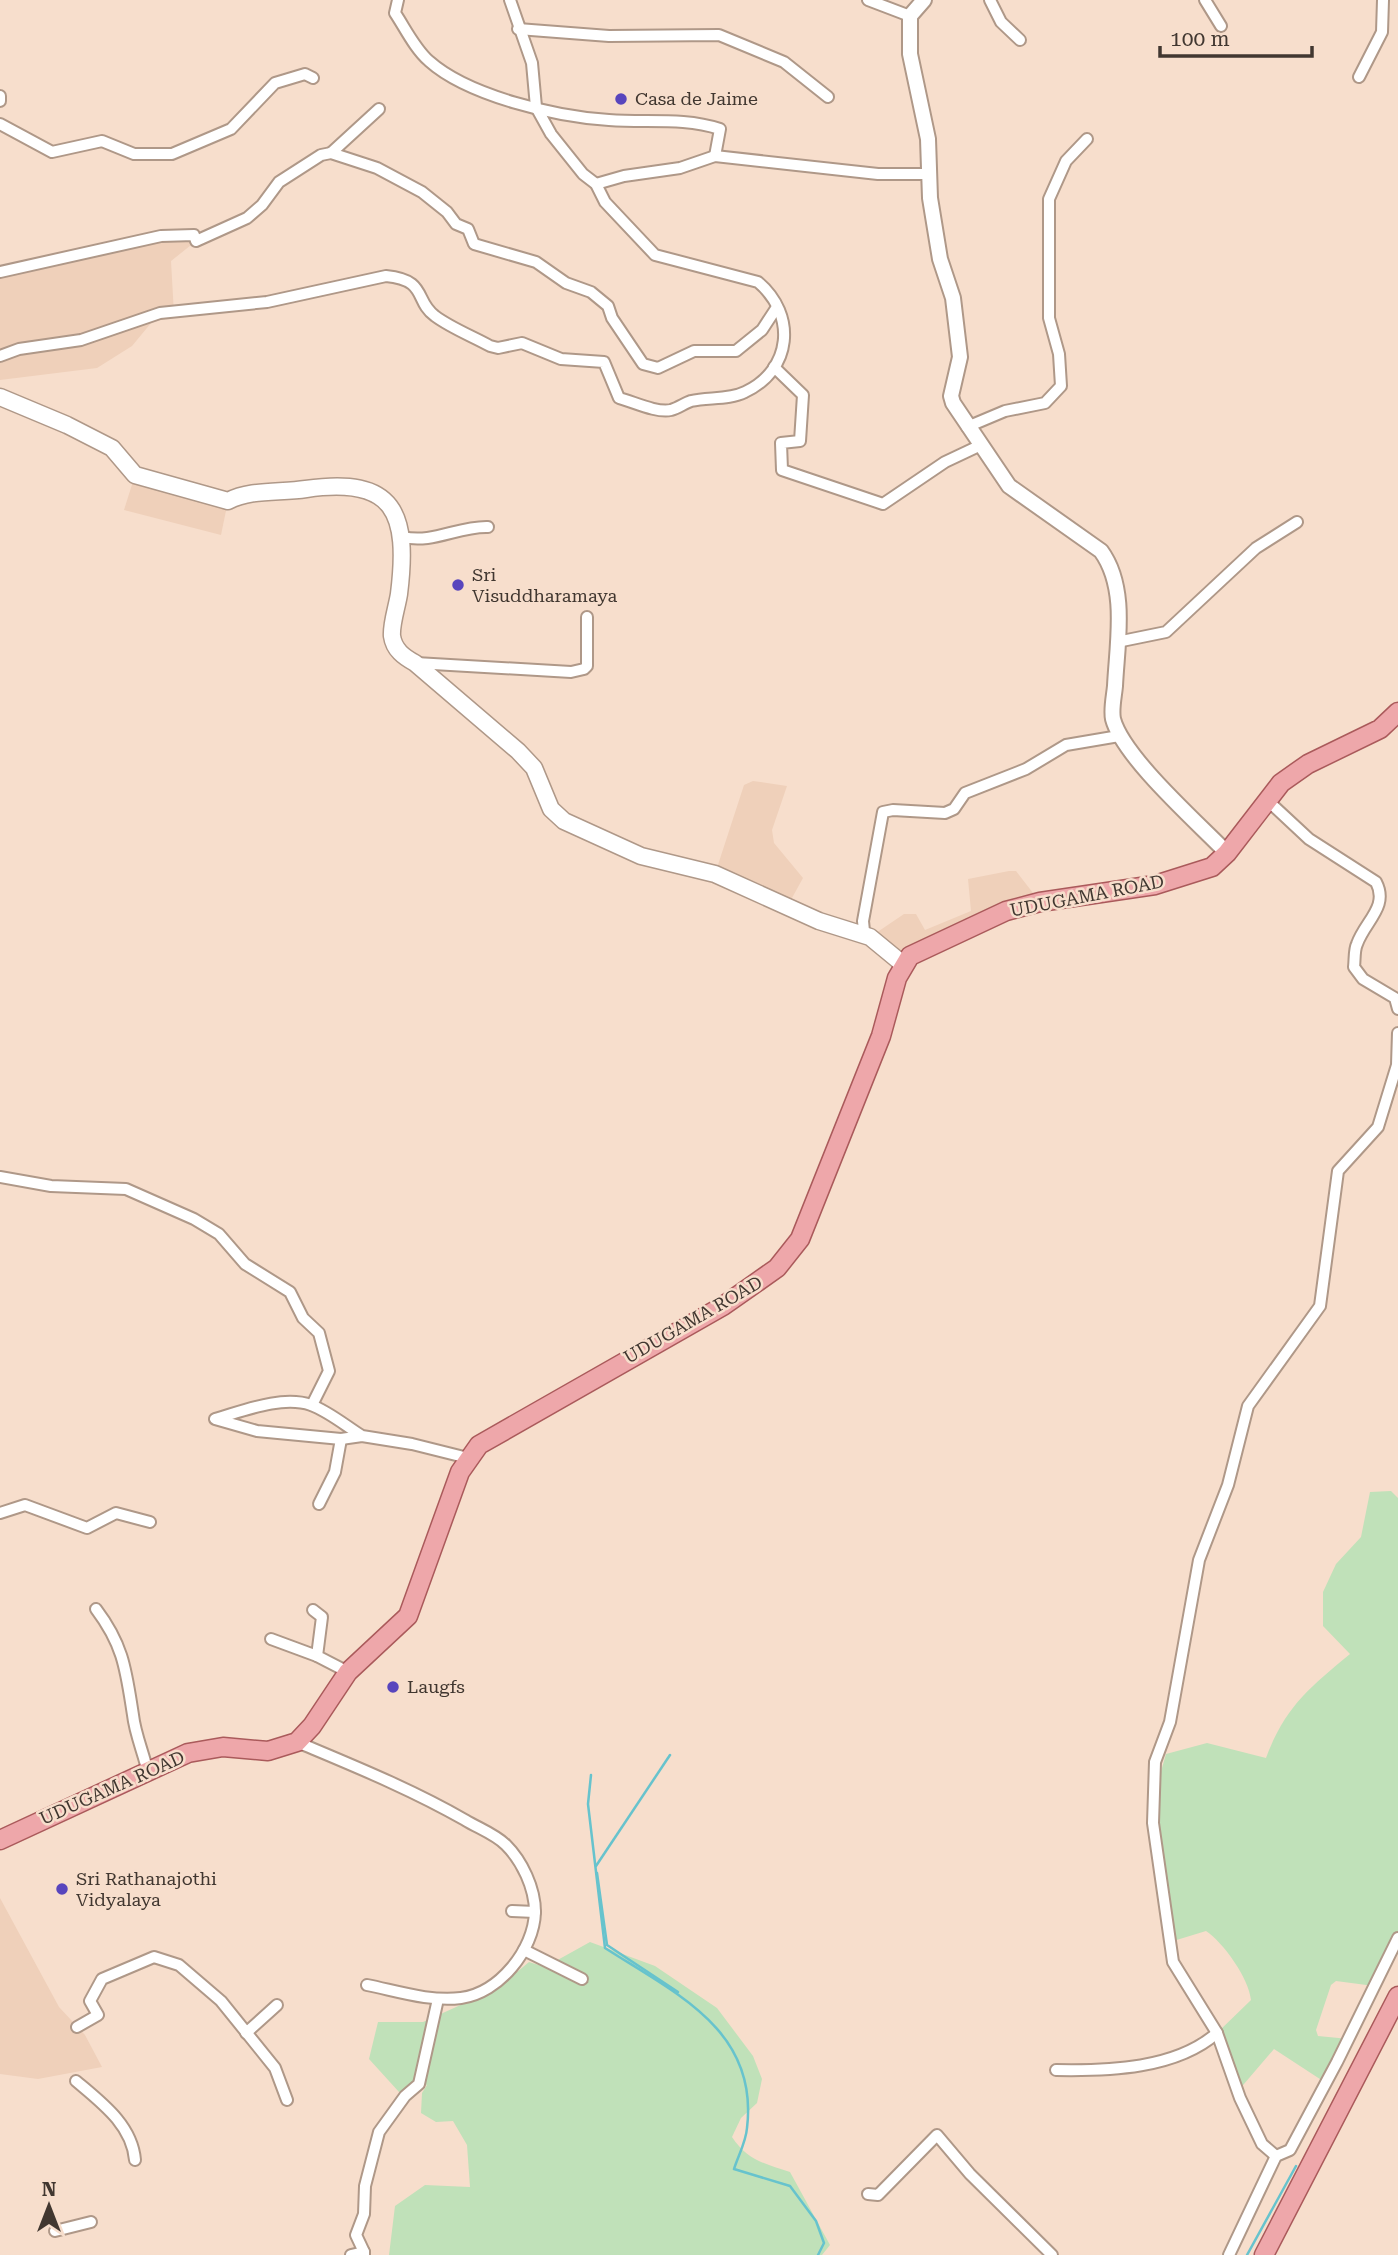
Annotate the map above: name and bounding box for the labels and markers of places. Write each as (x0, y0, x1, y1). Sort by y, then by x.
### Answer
place label: Casa de Jaime (635, 88, 758, 109)
marker: Casa de Jaime (613, 91, 629, 107)
place label: Sri Visuddharamaya (472, 564, 618, 606)
marker: Sri Visuddharamaya (450, 577, 466, 593)
place label: Laugfs (407, 1676, 465, 1697)
marker: Laugfs (385, 1679, 401, 1695)
place label: Sri Rathanajothi Vidyalaya (76, 1868, 217, 1910)
marker: Sri Rathanajothi Vidyalaya (54, 1881, 70, 1897)

